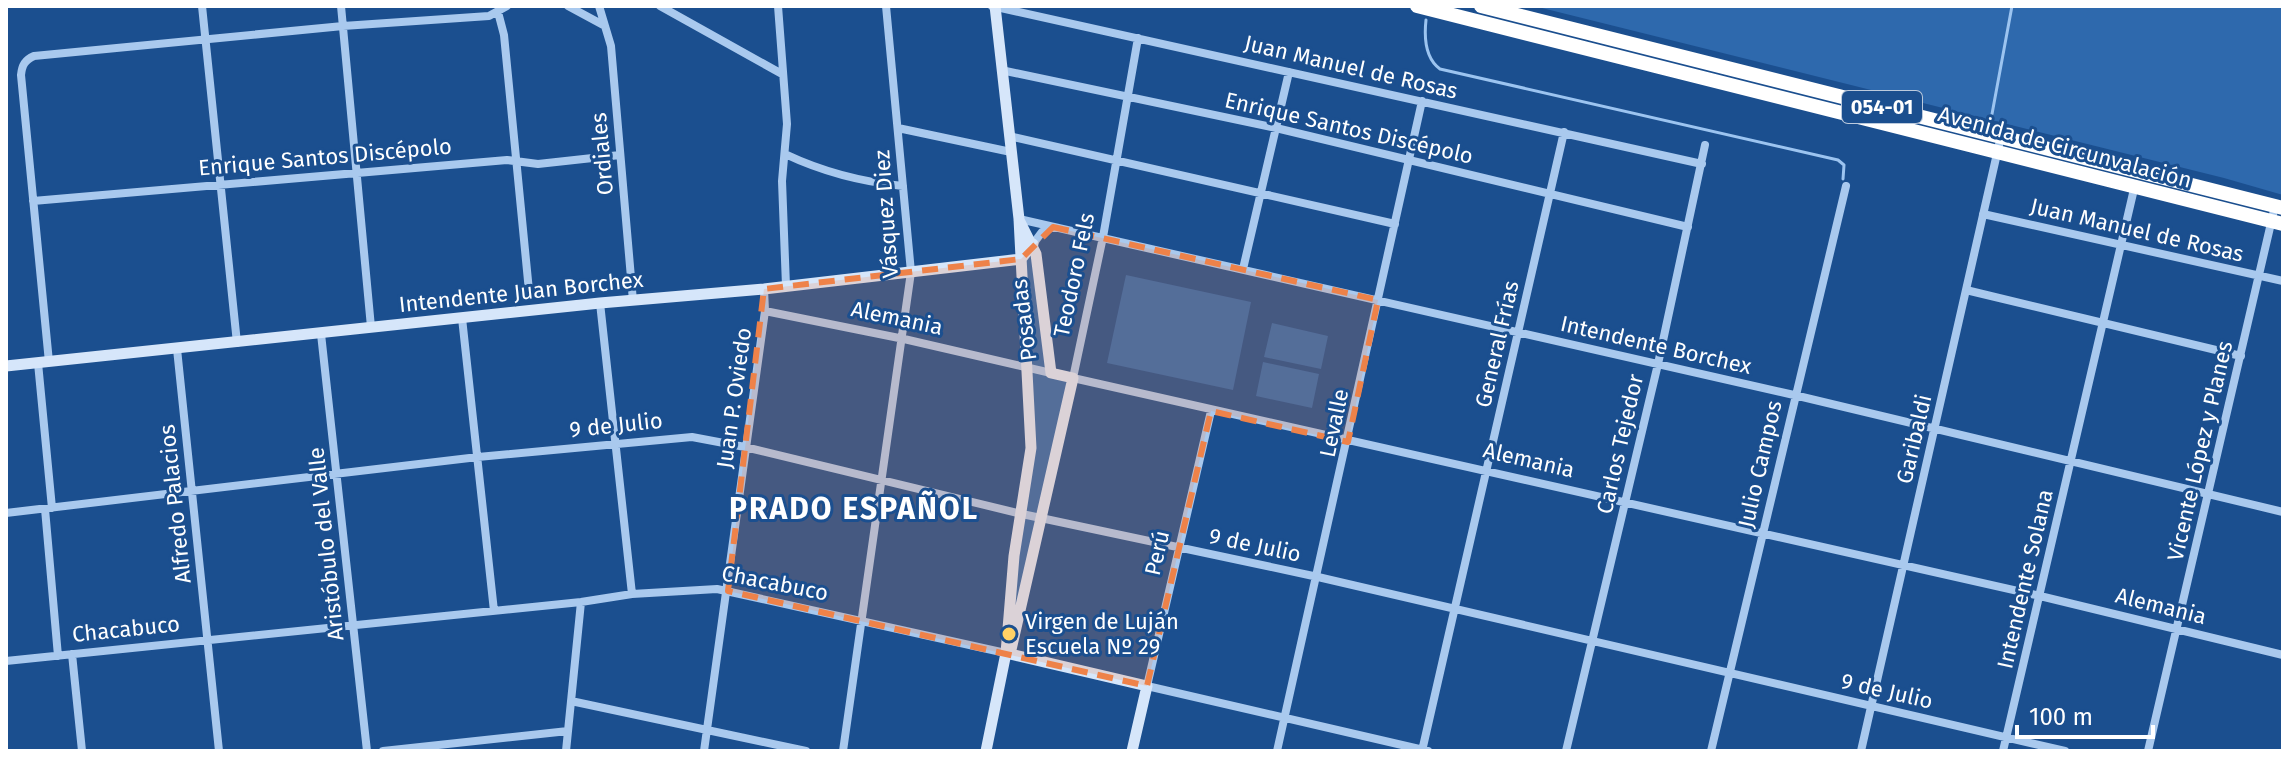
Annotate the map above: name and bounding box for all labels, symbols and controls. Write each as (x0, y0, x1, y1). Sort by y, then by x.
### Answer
street label: Juan Manuel de Rosas (1242, 29, 1460, 105)
street label: Enrique Santos Discépolo (1222, 86, 1476, 170)
road number: 054-01 (1842, 91, 1922, 123)
street label: Avenida de Circunvalación (1935, 100, 2195, 194)
street label: Ordiales (585, 112, 619, 196)
street label: Enrique Santos Discépolo (197, 132, 453, 182)
street label: Vásquez Diez (868, 149, 904, 279)
street label: Juan Manuel de Rosas (2028, 192, 2246, 268)
street label: Teodoro Fels (1048, 210, 1100, 340)
street label: Intendente Juan Borchex (398, 266, 645, 318)
street label: Posadas (1006, 278, 1042, 362)
street label: General Frías (1469, 278, 1525, 410)
street label: Alemania (849, 295, 945, 341)
street label: Intendente Borchex (1558, 310, 1754, 380)
street label: Juan P. Oviedo (711, 326, 757, 470)
street label: Vicente López y Planes (2162, 338, 2238, 564)
street label: Carlos Tejedor (1591, 371, 1649, 517)
street label: Levalle (1314, 386, 1354, 460)
street label: Garibaldi (1891, 392, 1937, 486)
street label: Julio Campos (1732, 398, 1788, 530)
street label: 9 de Julio (568, 407, 664, 443)
street label: Alfredo Palacios (153, 423, 197, 585)
street label: Alemania (1481, 436, 1577, 484)
street label: Aristóbulo del Valle (302, 446, 350, 642)
street label: Intendente Solana (1991, 487, 2059, 671)
district label: PRADO ESPAÑOL (729, 490, 979, 527)
street label: 9 de Julio (1207, 522, 1303, 568)
street label: Perú (1139, 528, 1175, 578)
street label: Chacabuco (719, 559, 831, 607)
street label: Alemania (2113, 582, 2209, 630)
place label: Virgen de Luján Escuela Nº 29 (1025, 608, 1179, 660)
street label: Chacabuco (71, 610, 181, 648)
marker: Virgen de Luján Escuela Nº 29 (1000, 625, 1018, 643)
street label: 9 de Julio (1838, 667, 1936, 715)
scale bar (2017, 689, 2153, 739)
text: 100 m (2029, 703, 2093, 731)

